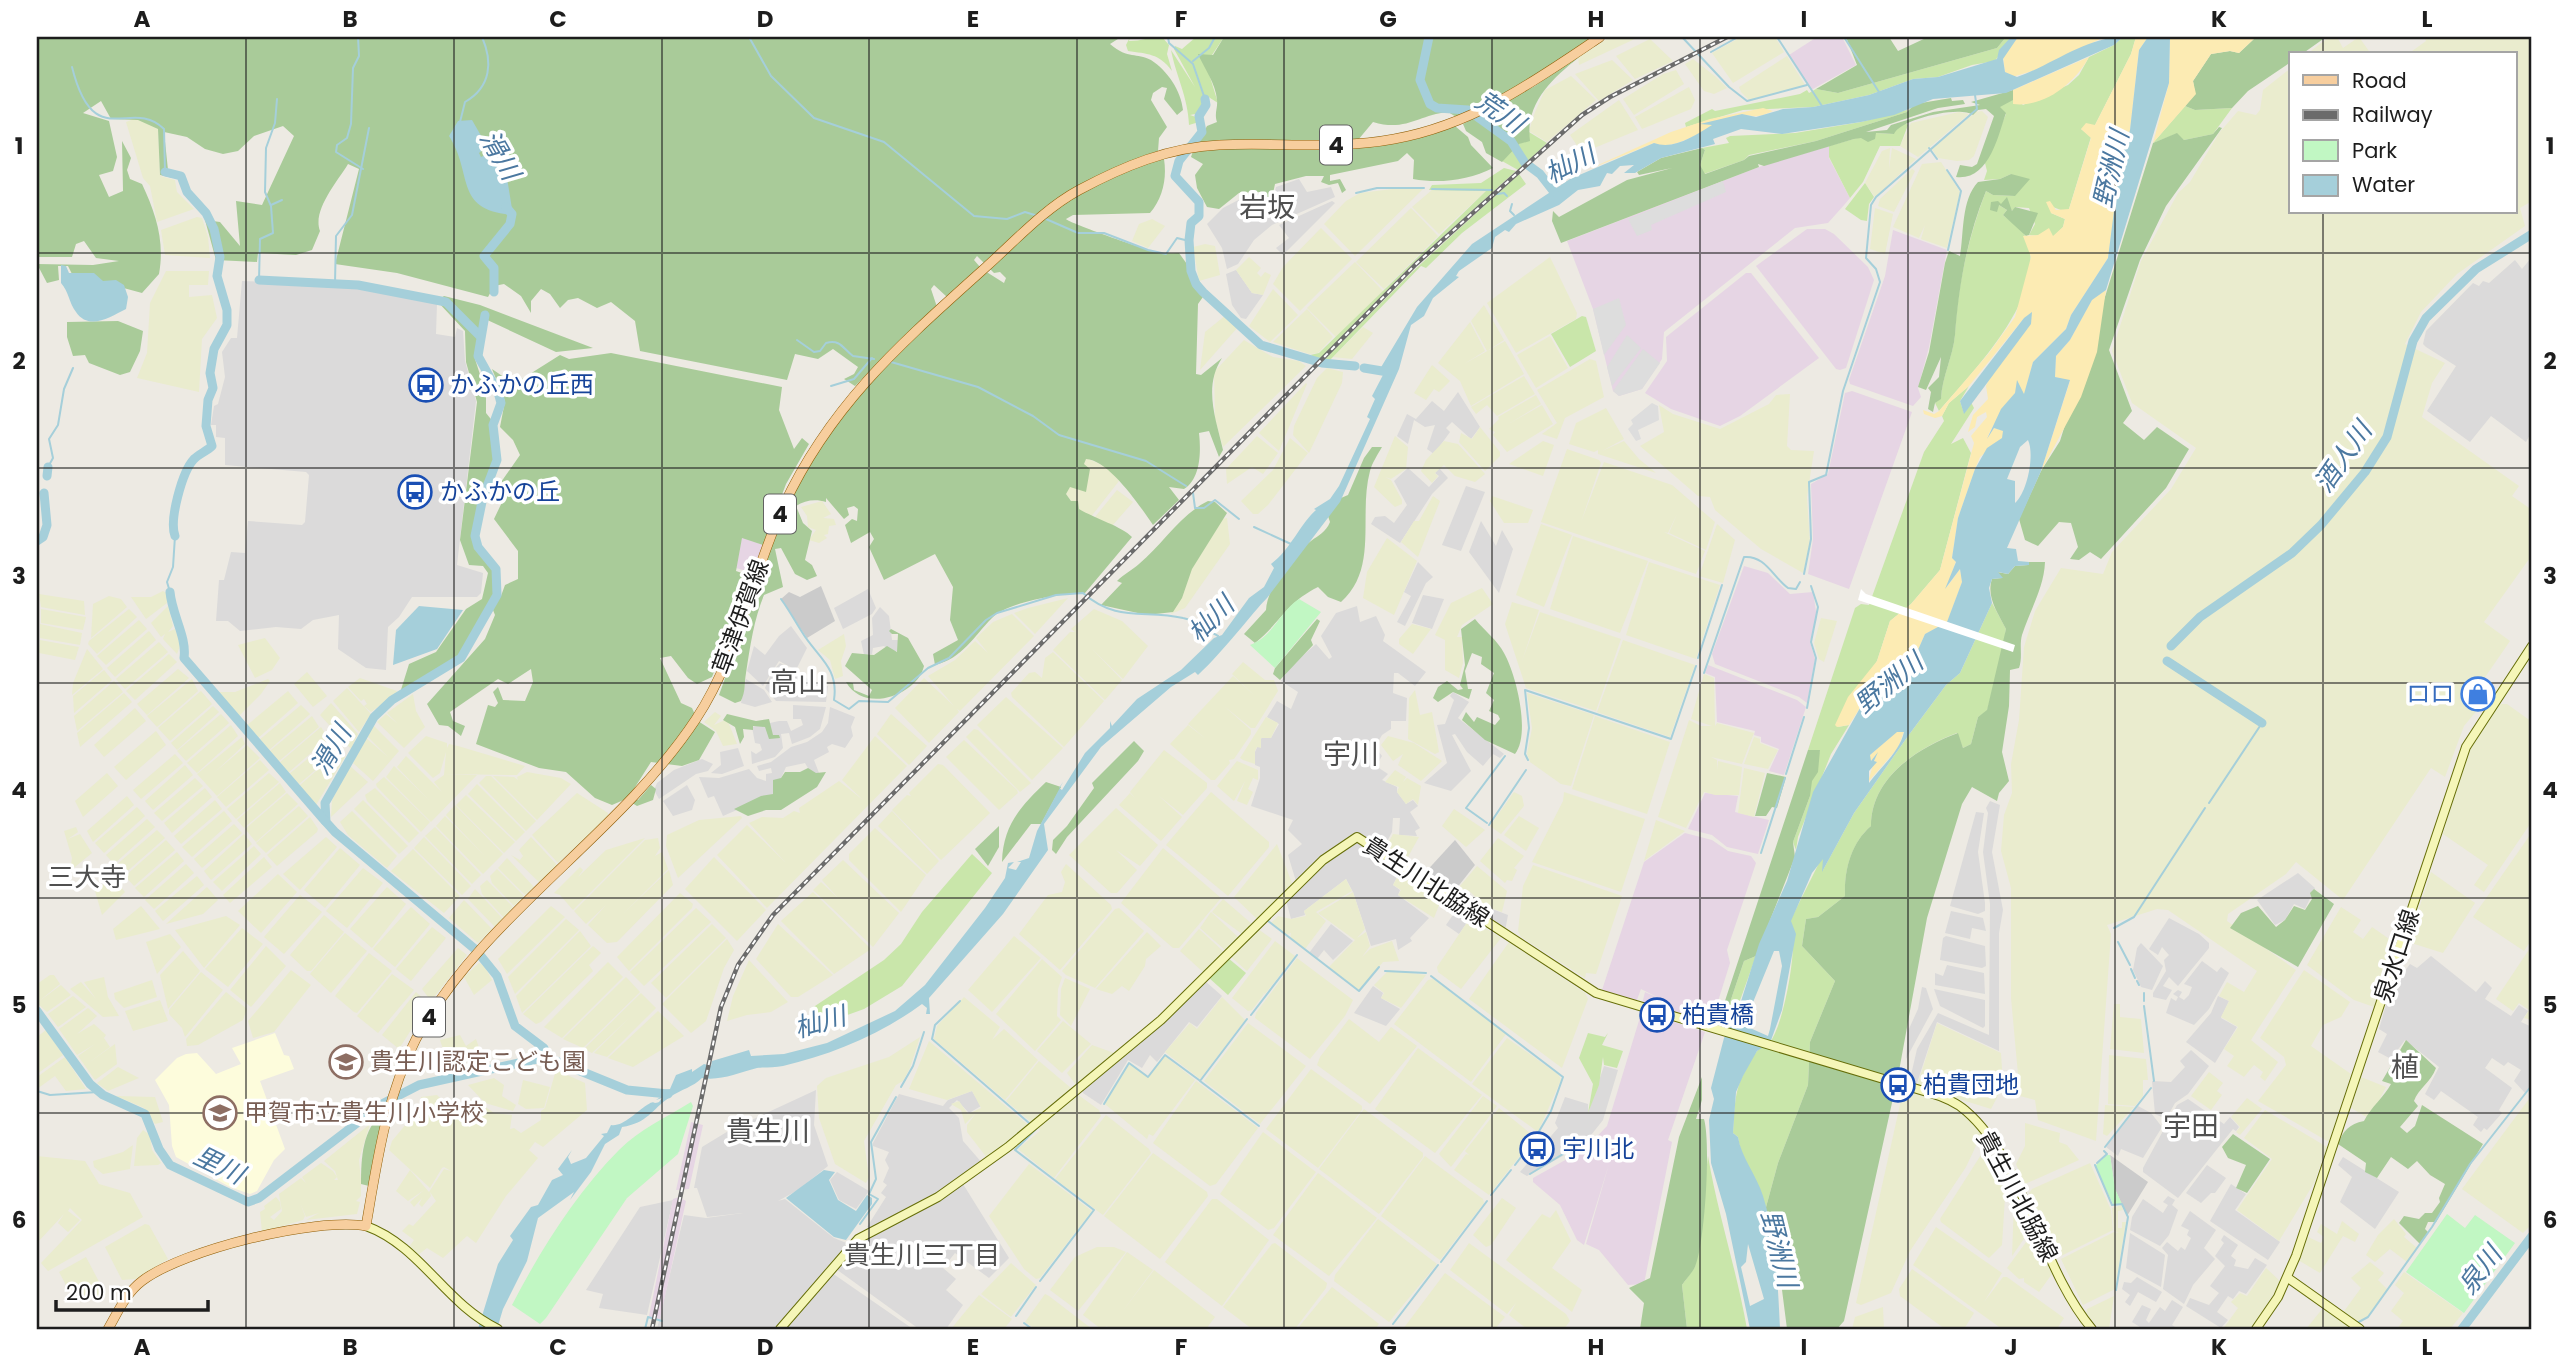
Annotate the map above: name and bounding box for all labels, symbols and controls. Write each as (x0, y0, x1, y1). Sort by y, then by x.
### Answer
text: A (134, 3, 151, 35)
text: B (342, 3, 358, 35)
text: C (549, 3, 567, 35)
text: D (757, 3, 773, 35)
text: E (967, 3, 979, 35)
text: F (1175, 3, 1187, 35)
text: G (1379, 3, 1397, 35)
text: H (1588, 3, 1604, 35)
text: I (1801, 3, 1807, 35)
text: J (2004, 3, 2018, 35)
text: K (2211, 3, 2227, 35)
text: L (2422, 3, 2433, 35)
legend (2289, 52, 2516, 214)
text: Road (2352, 66, 2407, 95)
water label: 荒川 (1468, 83, 1534, 143)
text: Railway (2352, 100, 2433, 129)
water label: 滑川 (471, 123, 530, 189)
water label: 野洲川 (2085, 124, 2138, 211)
road number: 4 (1320, 126, 1352, 164)
text: 1 (15, 130, 23, 162)
text: 1 (2546, 130, 2554, 162)
water label: 杣川 (1539, 135, 1604, 192)
text: Park (2352, 136, 2397, 165)
text: Water (2352, 170, 2415, 199)
district label: 岩坂 (1239, 188, 1295, 227)
text: 2 (12, 345, 26, 377)
text: 2 (2543, 345, 2557, 377)
bus stop icon: かふかの丘西 (407, 366, 445, 404)
place label: かふかの丘西 (450, 368, 594, 401)
water label: 酒人川 (2306, 412, 2382, 499)
bus stop icon: かふかの丘 (396, 473, 434, 511)
place label: かふかの丘 (440, 475, 560, 508)
road number: 4 (764, 494, 796, 534)
street label: 草津伊賀線 (705, 555, 777, 679)
text: 3 (12, 560, 26, 592)
text: 3 (2543, 560, 2557, 592)
water label: 杣川 (1180, 586, 1244, 650)
water label: 野洲川 (1847, 643, 1933, 722)
district label: 高山 (770, 663, 826, 702)
shop icon: ロロ (2459, 675, 2497, 713)
place label: ロロ (2406, 677, 2454, 710)
water label: 滑川 (302, 716, 361, 782)
district label: 宇川 (1323, 735, 1379, 774)
text: 4 (11, 774, 27, 806)
text: 4 (2542, 774, 2558, 806)
street label: 貴生川北脇線 (1357, 829, 1496, 935)
district label: 三大寺 (48, 859, 126, 895)
street label: 泉水口線 (2366, 905, 2427, 1007)
text: 5 (12, 989, 26, 1021)
text: 5 (2543, 989, 2557, 1021)
bus stop icon: 柏貴橋 (1638, 996, 1676, 1034)
water label: 杣川 (790, 997, 853, 1046)
road number: 4 (413, 998, 445, 1036)
place label: 柏貴橋 (1682, 998, 1754, 1031)
school or university icon: 貴生川認定こども園 (327, 1043, 365, 1081)
place label: 貴生川認定こども園 (370, 1045, 586, 1078)
district label: 植 (2391, 1048, 2419, 1087)
bus stop icon: 柏貴団地 (1879, 1066, 1917, 1104)
place label: 柏貴団地 (1923, 1068, 2019, 1101)
school or university icon: 甲賀市立貴生川小学校 (201, 1094, 239, 1132)
place label: 甲賀市立貴生川小学校 (244, 1096, 484, 1129)
district label: 宇田 (2163, 1107, 2219, 1146)
district label: 貴生川 (726, 1112, 810, 1151)
street label: 貴生川北脇線 (1969, 1124, 2066, 1267)
bus stop icon: 宇川北 (1518, 1130, 1556, 1168)
place label: 宇川北 (1562, 1132, 1634, 1165)
water label: 里川 (188, 1137, 253, 1194)
text: 6 (12, 1204, 26, 1236)
text: 6 (2543, 1204, 2557, 1236)
water label: 野洲川 (1752, 1207, 1807, 1294)
water label: 泉川 (2450, 1236, 2512, 1302)
district label: 貴生川三丁目 (844, 1237, 1000, 1273)
scale bar (56, 1268, 208, 1312)
text: 200 m (66, 1278, 132, 1307)
text: A (134, 1331, 151, 1363)
text: B (342, 1331, 358, 1363)
text: C (549, 1331, 567, 1363)
text: D (757, 1331, 773, 1363)
text: E (967, 1331, 979, 1363)
text: F (1175, 1331, 1187, 1363)
text: G (1379, 1331, 1397, 1363)
text: H (1588, 1331, 1604, 1363)
text: I (1801, 1331, 1807, 1363)
text: J (2004, 1331, 2018, 1363)
text: K (2211, 1331, 2227, 1363)
text: L (2422, 1331, 2433, 1363)

